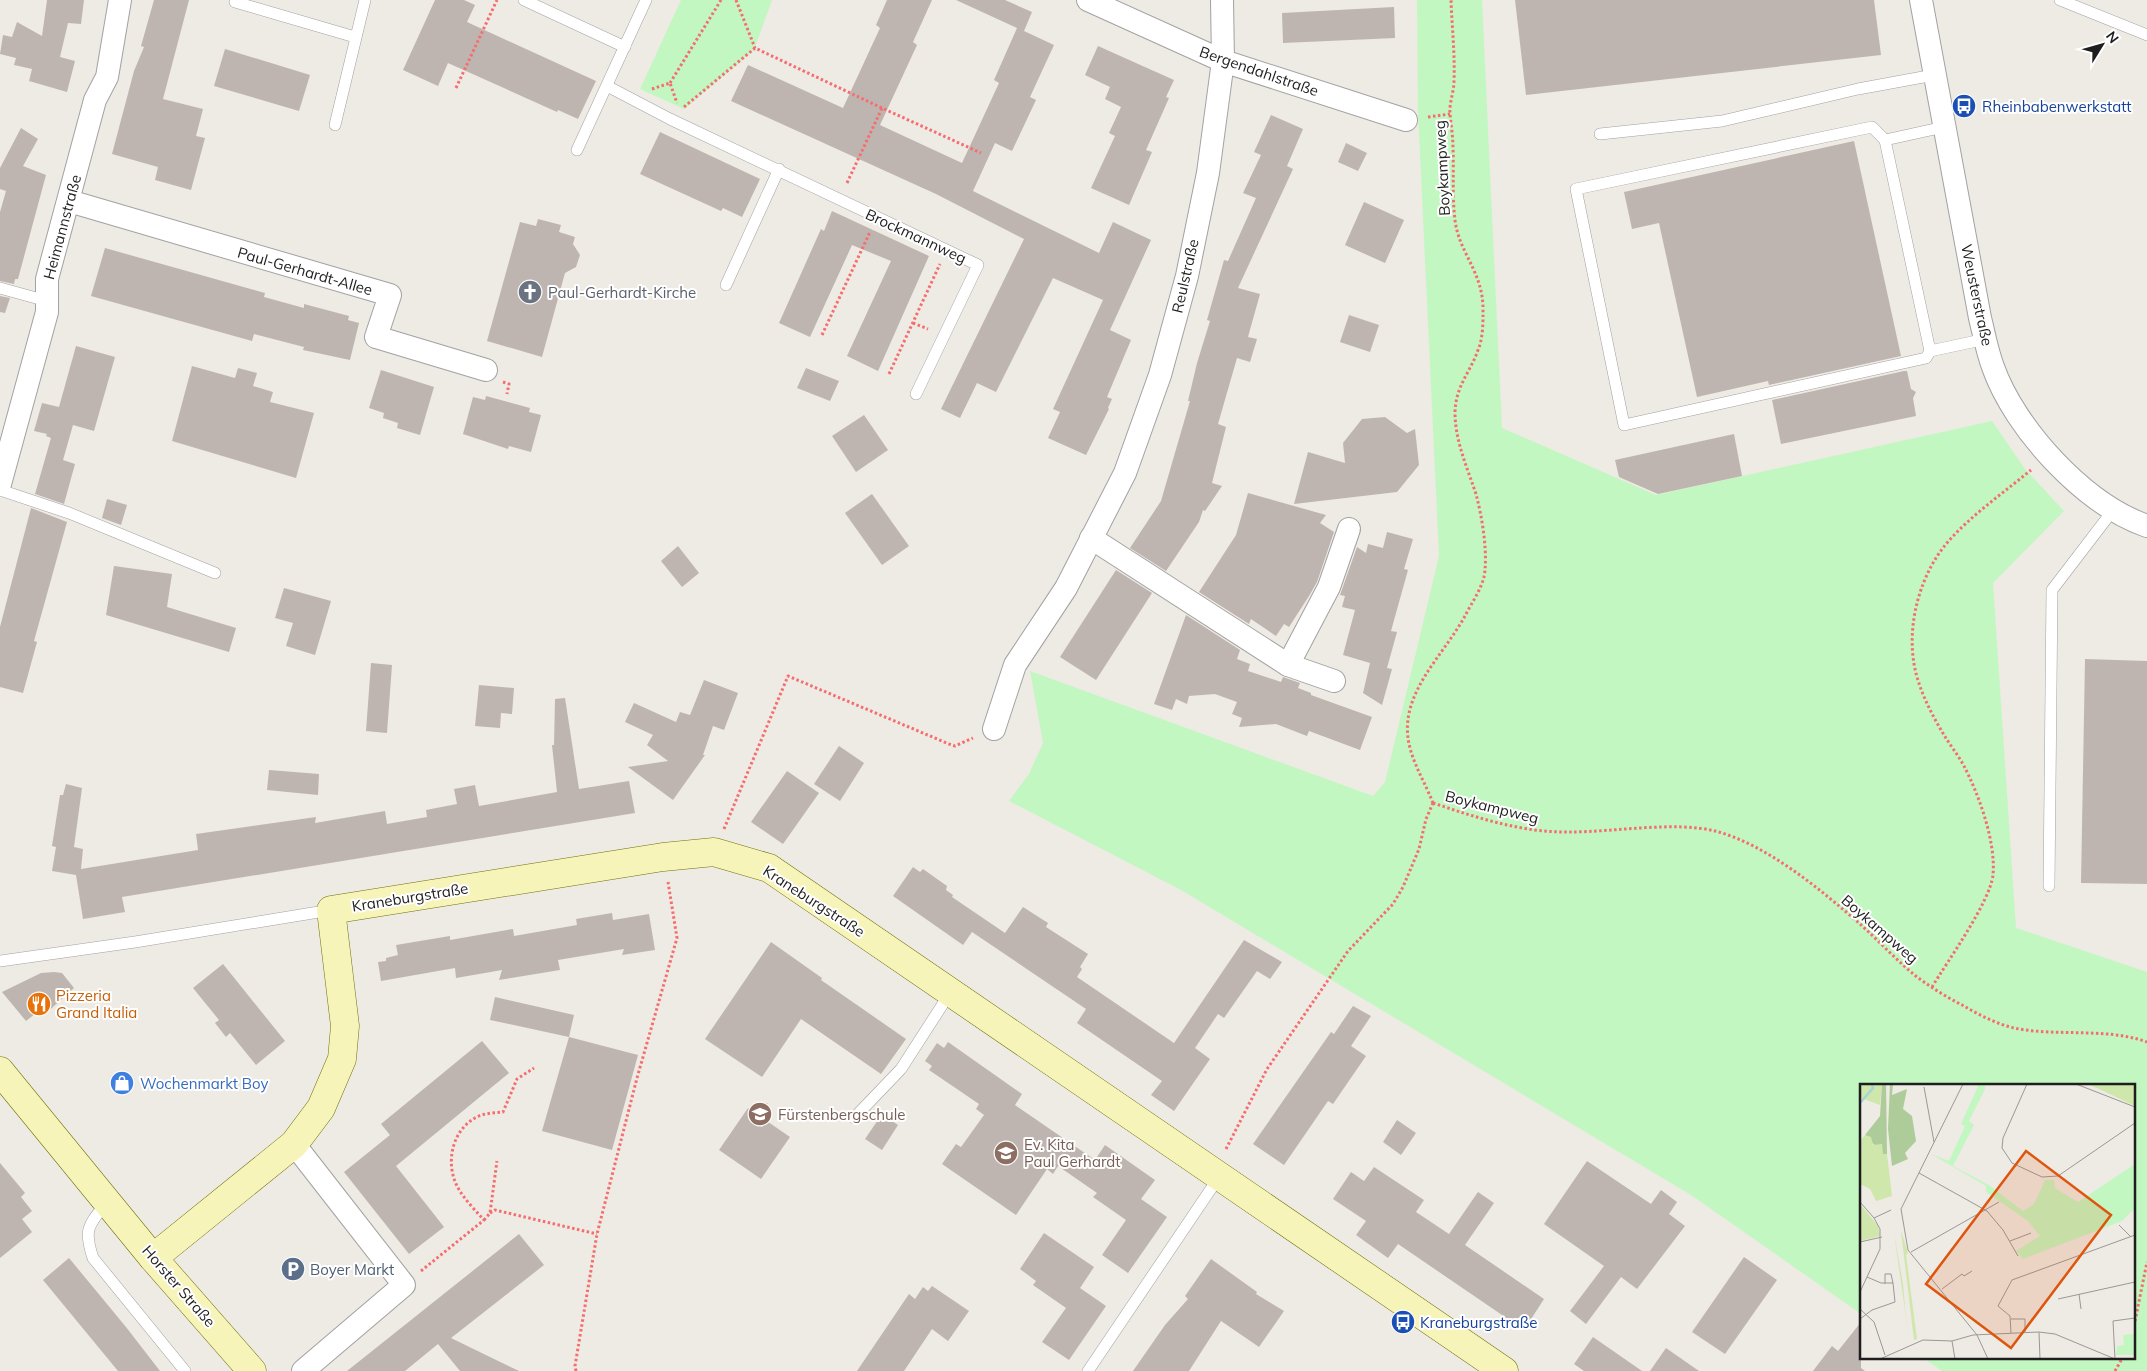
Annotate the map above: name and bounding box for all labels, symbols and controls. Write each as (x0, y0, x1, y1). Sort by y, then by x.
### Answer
north arrow (2077, 20, 2127, 70)
text: N (2102, 28, 2123, 47)
street label: Bergendahlstraße (1197, 42, 1321, 100)
bus stop icon: Rheinbabenwerkstatt (1951, 93, 1977, 119)
place label: Rheinbabenwerkstatt (1982, 97, 2132, 116)
street label: Boykampweg (1430, 120, 1454, 216)
street label: Heimannstraße (39, 173, 85, 281)
street label: Brockmannweg (863, 204, 969, 268)
street label: Reulstraße (1167, 237, 1203, 315)
street label: Weusterstraße (1957, 242, 1997, 348)
street label: Paul-Gerhardt-Allee (235, 243, 375, 299)
church icon: Paul-Gerhardt-Kirche (517, 279, 543, 305)
place label: Paul-Gerhardt-Kirche (548, 283, 696, 302)
street label: Boykampweg (1443, 786, 1541, 828)
street label: Kraneburgstraße (760, 861, 868, 941)
street label: Kraneburgstraße (350, 878, 470, 916)
street label: Boykampweg (1838, 891, 1922, 967)
place label: Pizzeria Grand Italia (56, 986, 137, 1022)
restaurant icon: Pizzeria Grand Italia (26, 991, 52, 1017)
shop icon: Wochenmarkt Boy (109, 1070, 135, 1096)
place label: Wochenmarkt Boy (140, 1074, 269, 1093)
inset map (1860, 1084, 2134, 1358)
school or university icon: Fürstenbergschule (747, 1101, 773, 1127)
place label: Fürstenbergschule (778, 1105, 905, 1124)
place label: Ev. Kita Paul Gerhardt (1024, 1135, 1121, 1171)
school or university icon: Ev. Kita Paul Gerhardt (993, 1140, 1019, 1166)
street label: Horster Straße (138, 1241, 220, 1331)
parking icon: Boyer Markt (280, 1256, 306, 1282)
place label: Boyer Markt (310, 1260, 394, 1279)
bus stop icon: Kraneburgstraße (1390, 1309, 1416, 1335)
place label: Kraneburgstraße (1420, 1313, 1538, 1332)

